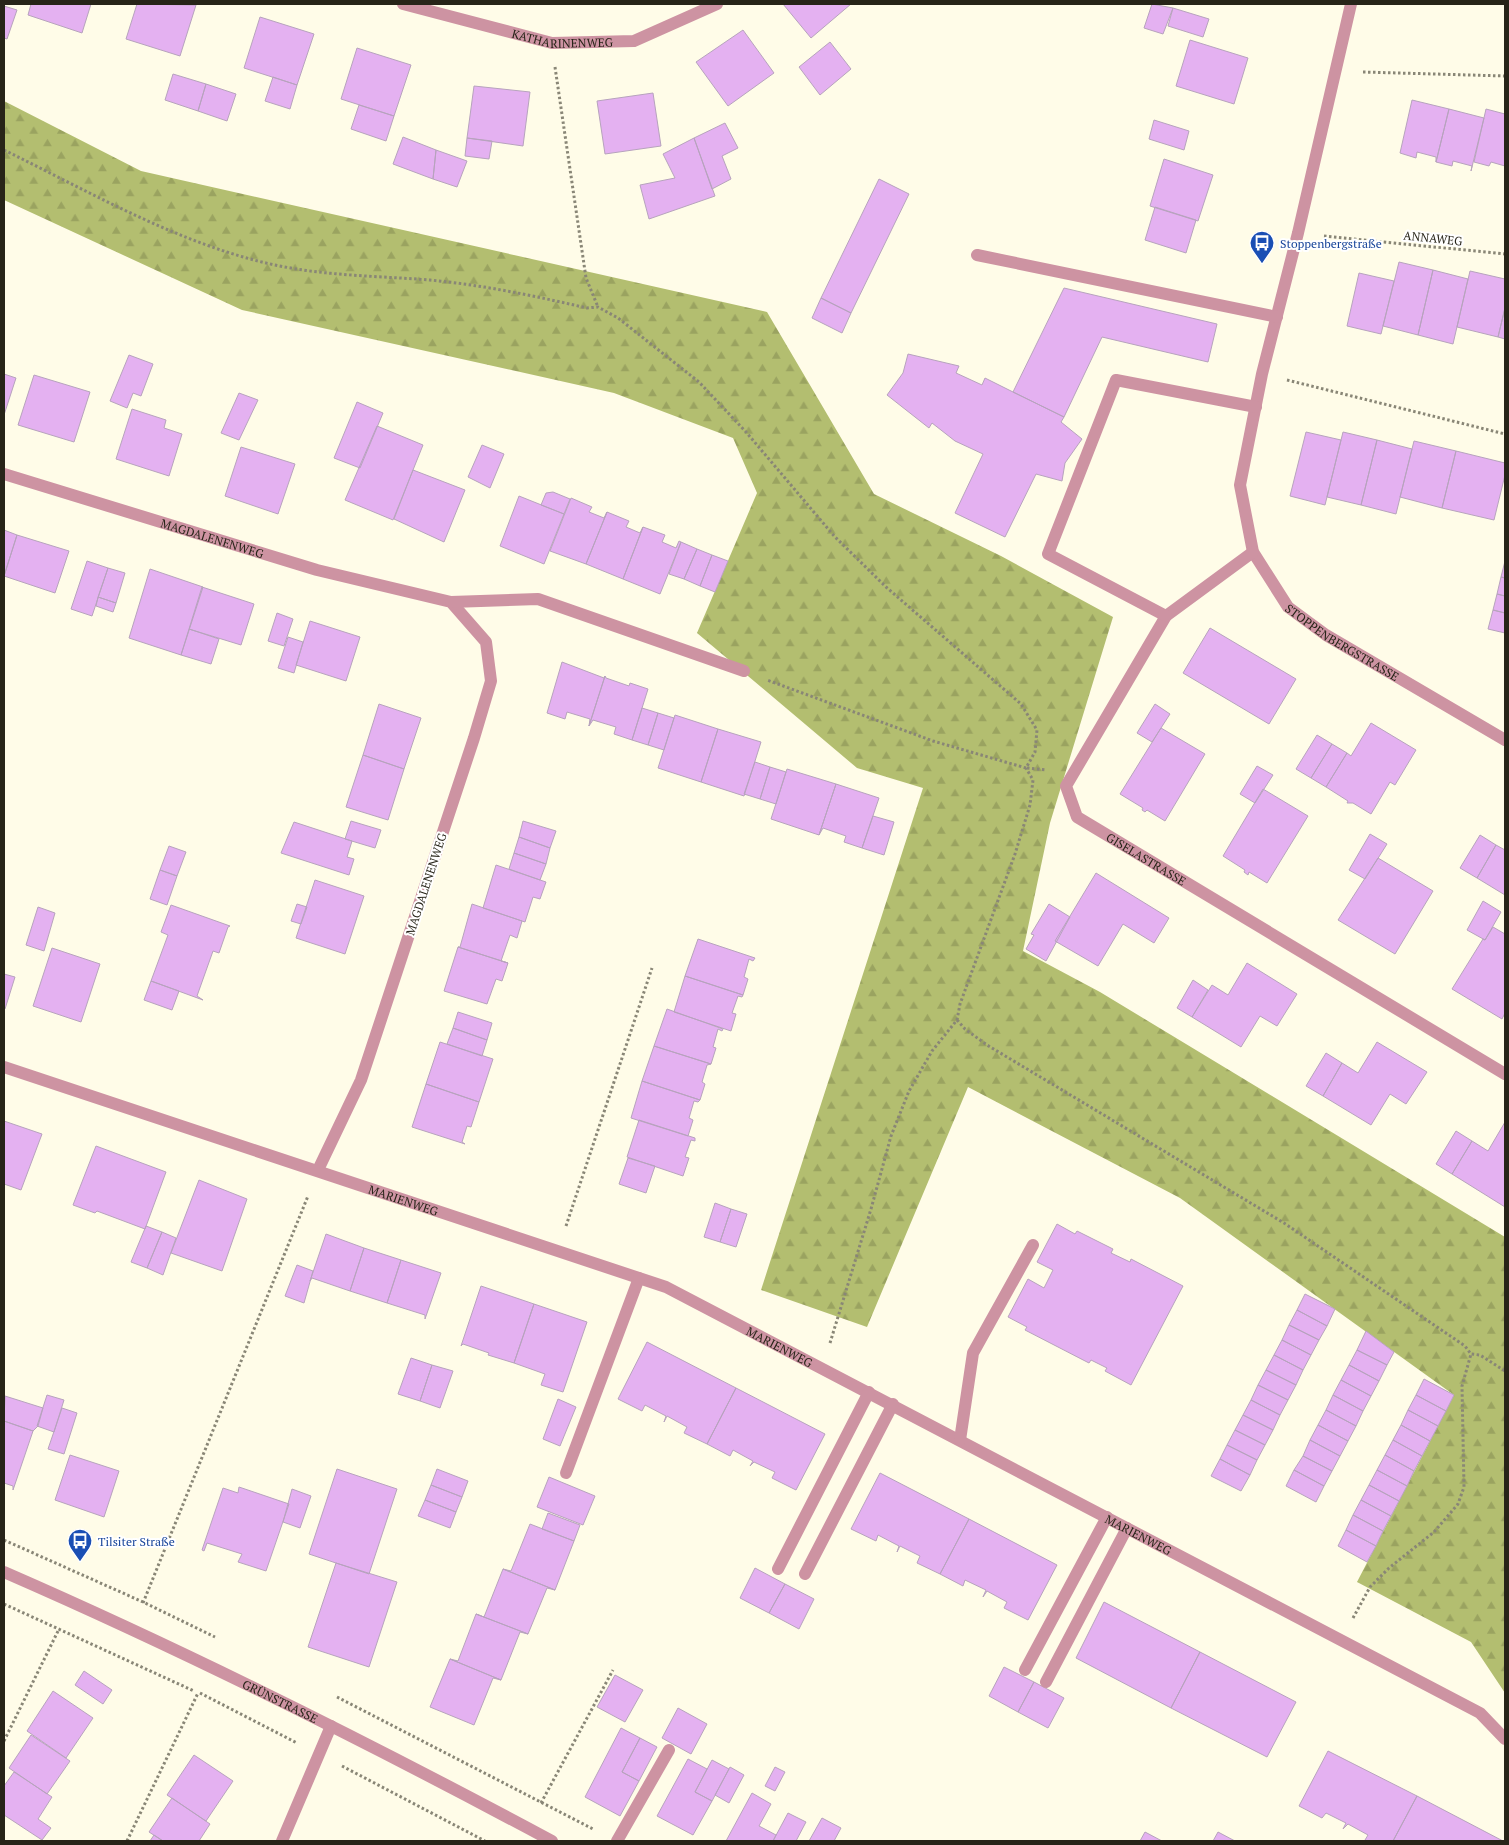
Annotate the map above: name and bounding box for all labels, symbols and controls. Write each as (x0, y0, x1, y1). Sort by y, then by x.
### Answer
street label: KATHARINENWEG (510, 25, 614, 51)
street label: ANNAWEG (1403, 227, 1464, 249)
bus stop icon: Stoppenbergstraße (1249, 230, 1275, 264)
place label: Stoppenbergstraße (1280, 236, 1382, 251)
street label: MAGDALENENWEG (159, 515, 266, 561)
street label: STOPPENBERGSTRASSE (1283, 600, 1402, 684)
street label: GISELASTRASSE (1104, 829, 1189, 888)
street label: MAGDALENENWEG (402, 830, 450, 937)
street label: MARIENWEG (367, 1181, 441, 1219)
street label: MARIENWEG (744, 1323, 816, 1370)
street label: MARIENWEG (1103, 1511, 1175, 1558)
bus stop icon: Tilsiter Straße (67, 1528, 93, 1562)
place label: Tilsiter Straße (98, 1534, 175, 1549)
street label: GRÜNSTRASSE (240, 1676, 321, 1726)

